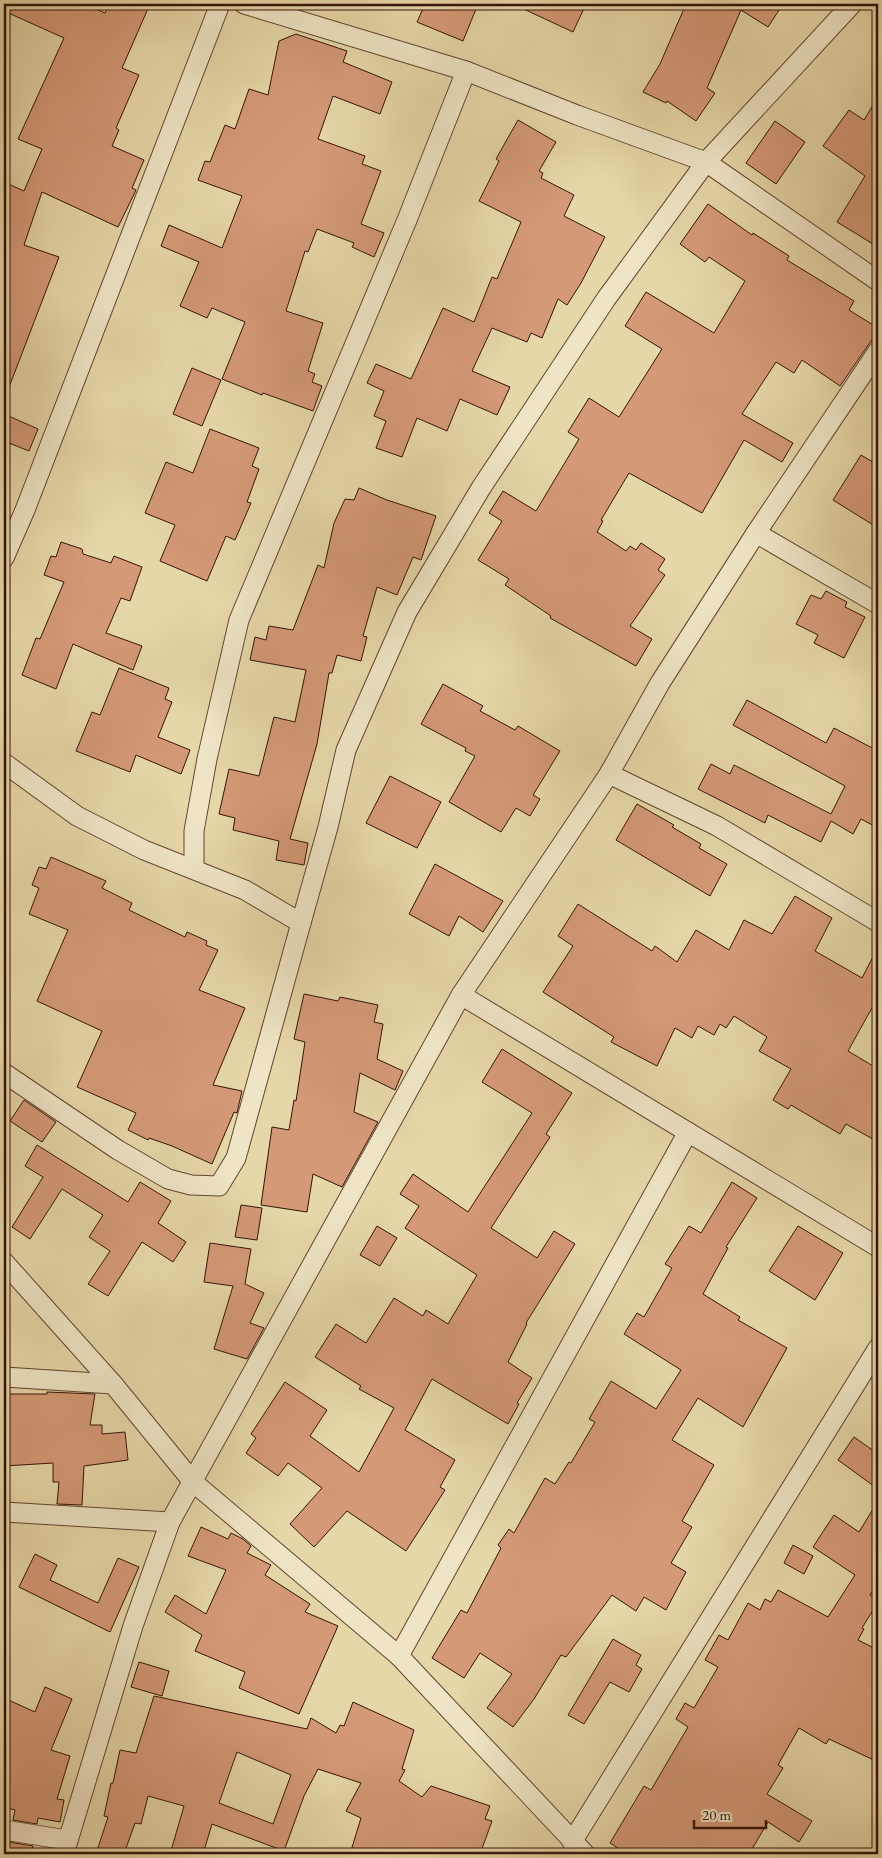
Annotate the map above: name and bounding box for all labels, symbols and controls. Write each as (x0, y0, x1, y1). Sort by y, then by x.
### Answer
scale bar (694, 1798, 767, 1830)
text: 20 m (702, 1805, 731, 1824)

